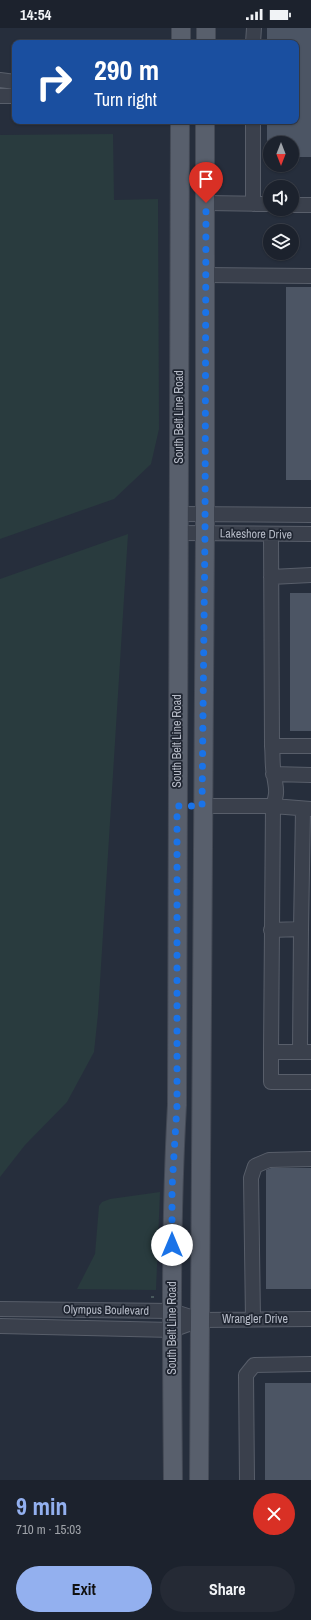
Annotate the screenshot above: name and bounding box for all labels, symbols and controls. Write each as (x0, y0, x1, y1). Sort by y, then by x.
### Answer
text: 14:54 (20, 4, 51, 25)
text: 290 m (94, 51, 159, 89)
icon: right (28, 56, 80, 108)
text: Turn right (94, 87, 157, 112)
north arrow (263, 136, 299, 172)
map controls (263, 136, 299, 260)
pin (189, 162, 223, 203)
icon: arrive (195, 168, 217, 190)
button: sound (263, 180, 299, 216)
button: layers (263, 224, 299, 260)
street label: South Belt Line Road (171, 370, 187, 464)
street label: Lakeshore Drive (220, 525, 292, 543)
street label: South Belt Line Road (169, 694, 185, 788)
position arrow (151, 1224, 193, 1266)
street label: South Belt Line Road (164, 1281, 180, 1375)
street label: Olympus Boulevard (63, 1301, 149, 1319)
street label: Wrangler Drive (222, 1311, 288, 1327)
text: 9 min (16, 1490, 67, 1522)
button: close (253, 1493, 295, 1535)
text: 710 m · 15:03 (16, 1521, 81, 1538)
button: Exit (16, 1566, 152, 1612)
button: Share (160, 1566, 295, 1612)

